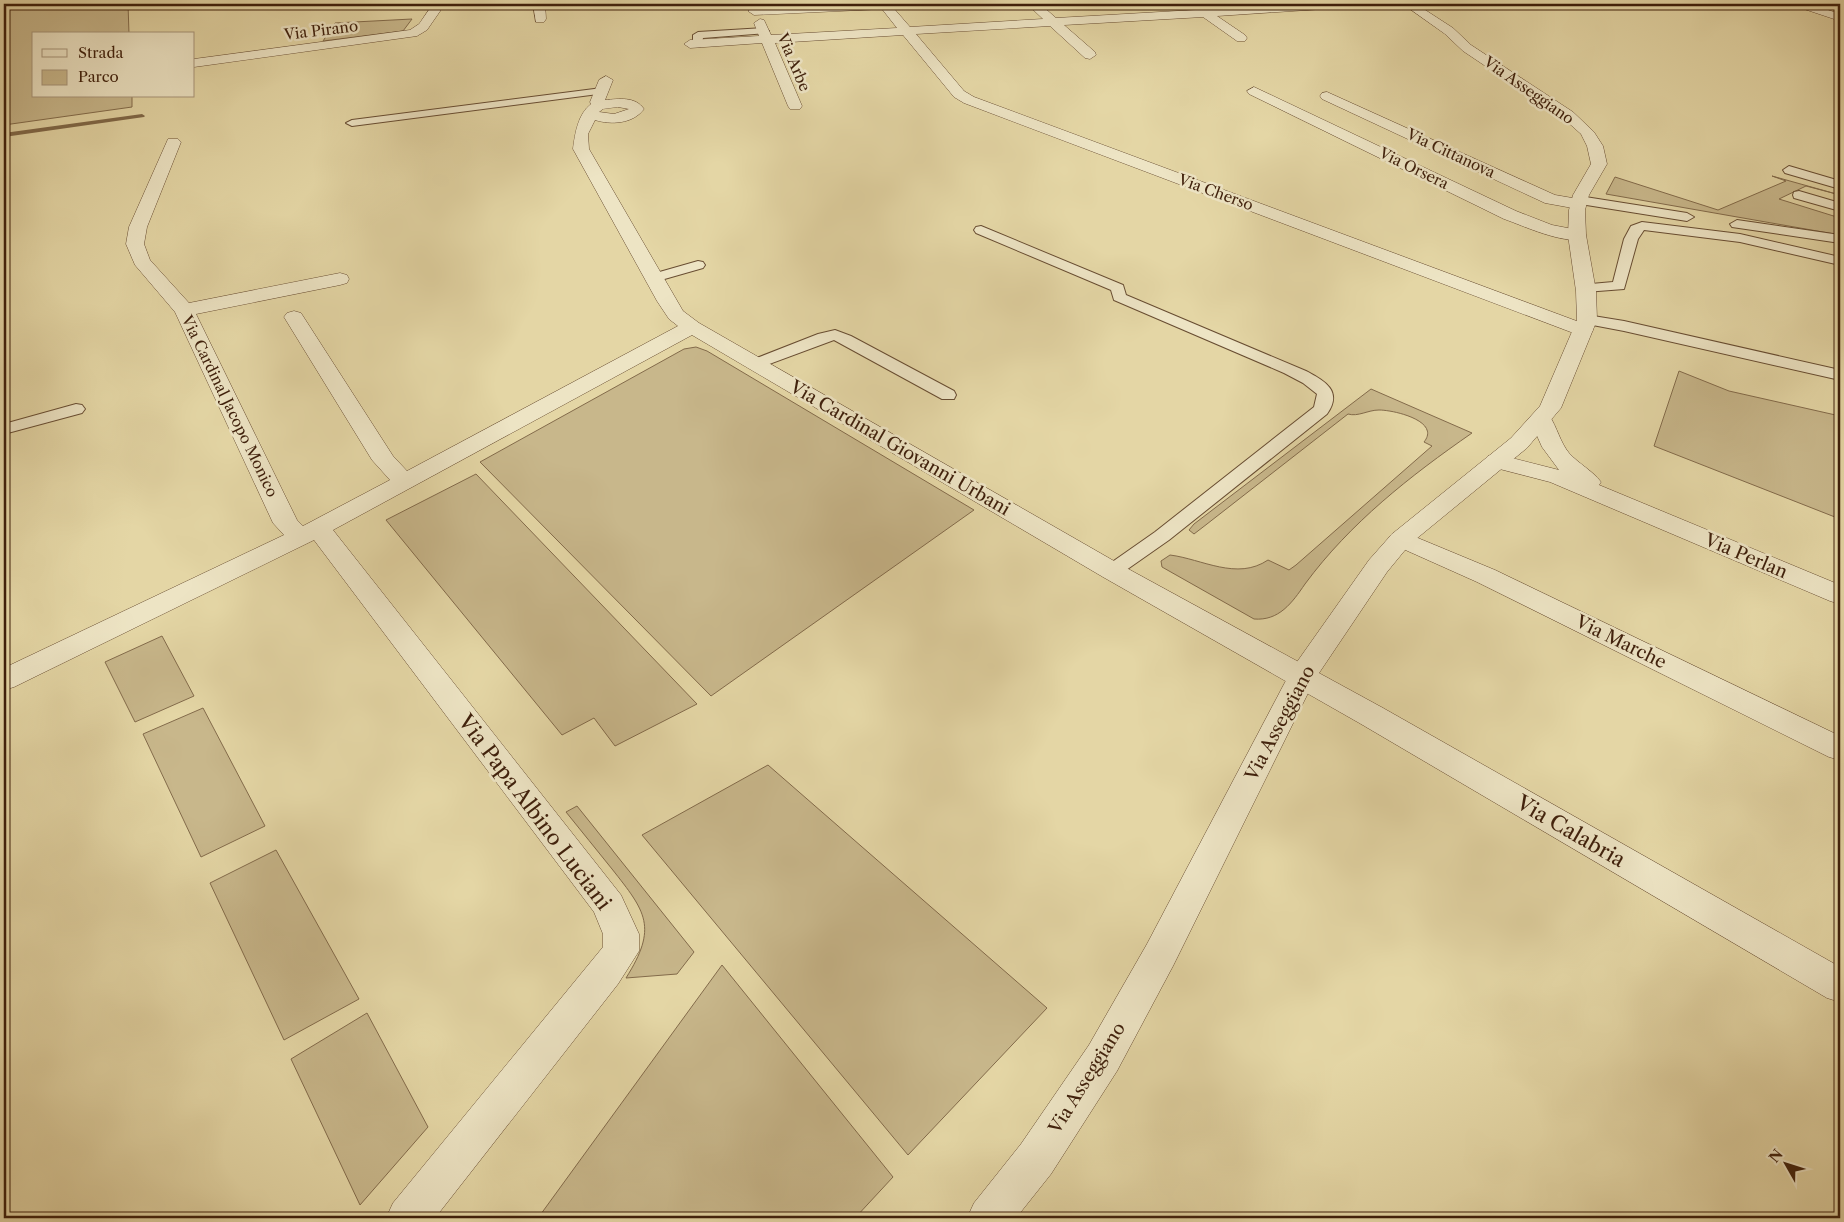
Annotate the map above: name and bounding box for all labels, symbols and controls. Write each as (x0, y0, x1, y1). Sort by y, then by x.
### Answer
street label: Via Pirano (282, 16, 359, 44)
street label: Via Arbe (773, 29, 815, 94)
legend (32, 32, 195, 98)
text: Strada (78, 43, 124, 62)
street label: Via Asseggiano (1479, 51, 1578, 128)
text: Parco (78, 67, 119, 86)
street label: Via Cittanova (1403, 124, 1498, 182)
street label: Via Orsera (1375, 143, 1452, 193)
street label: Via Cherso (1175, 169, 1256, 214)
street label: Via Cardinal Jacopo Monico (177, 311, 282, 500)
street label: Via Cardinal Giovanni Urbani (785, 375, 1015, 520)
street label: Via Perlan (1700, 528, 1791, 583)
street label: Via Marche (1571, 610, 1670, 673)
street label: Via Asseggiano (1240, 662, 1320, 785)
street label: Via Papa Albino Luciani (453, 709, 617, 915)
street label: Via Calabria (1511, 789, 1631, 873)
street label: Via Asseggiano (1043, 1018, 1130, 1139)
north arrow (1762, 1140, 1812, 1190)
text: N (1765, 1145, 1787, 1166)

